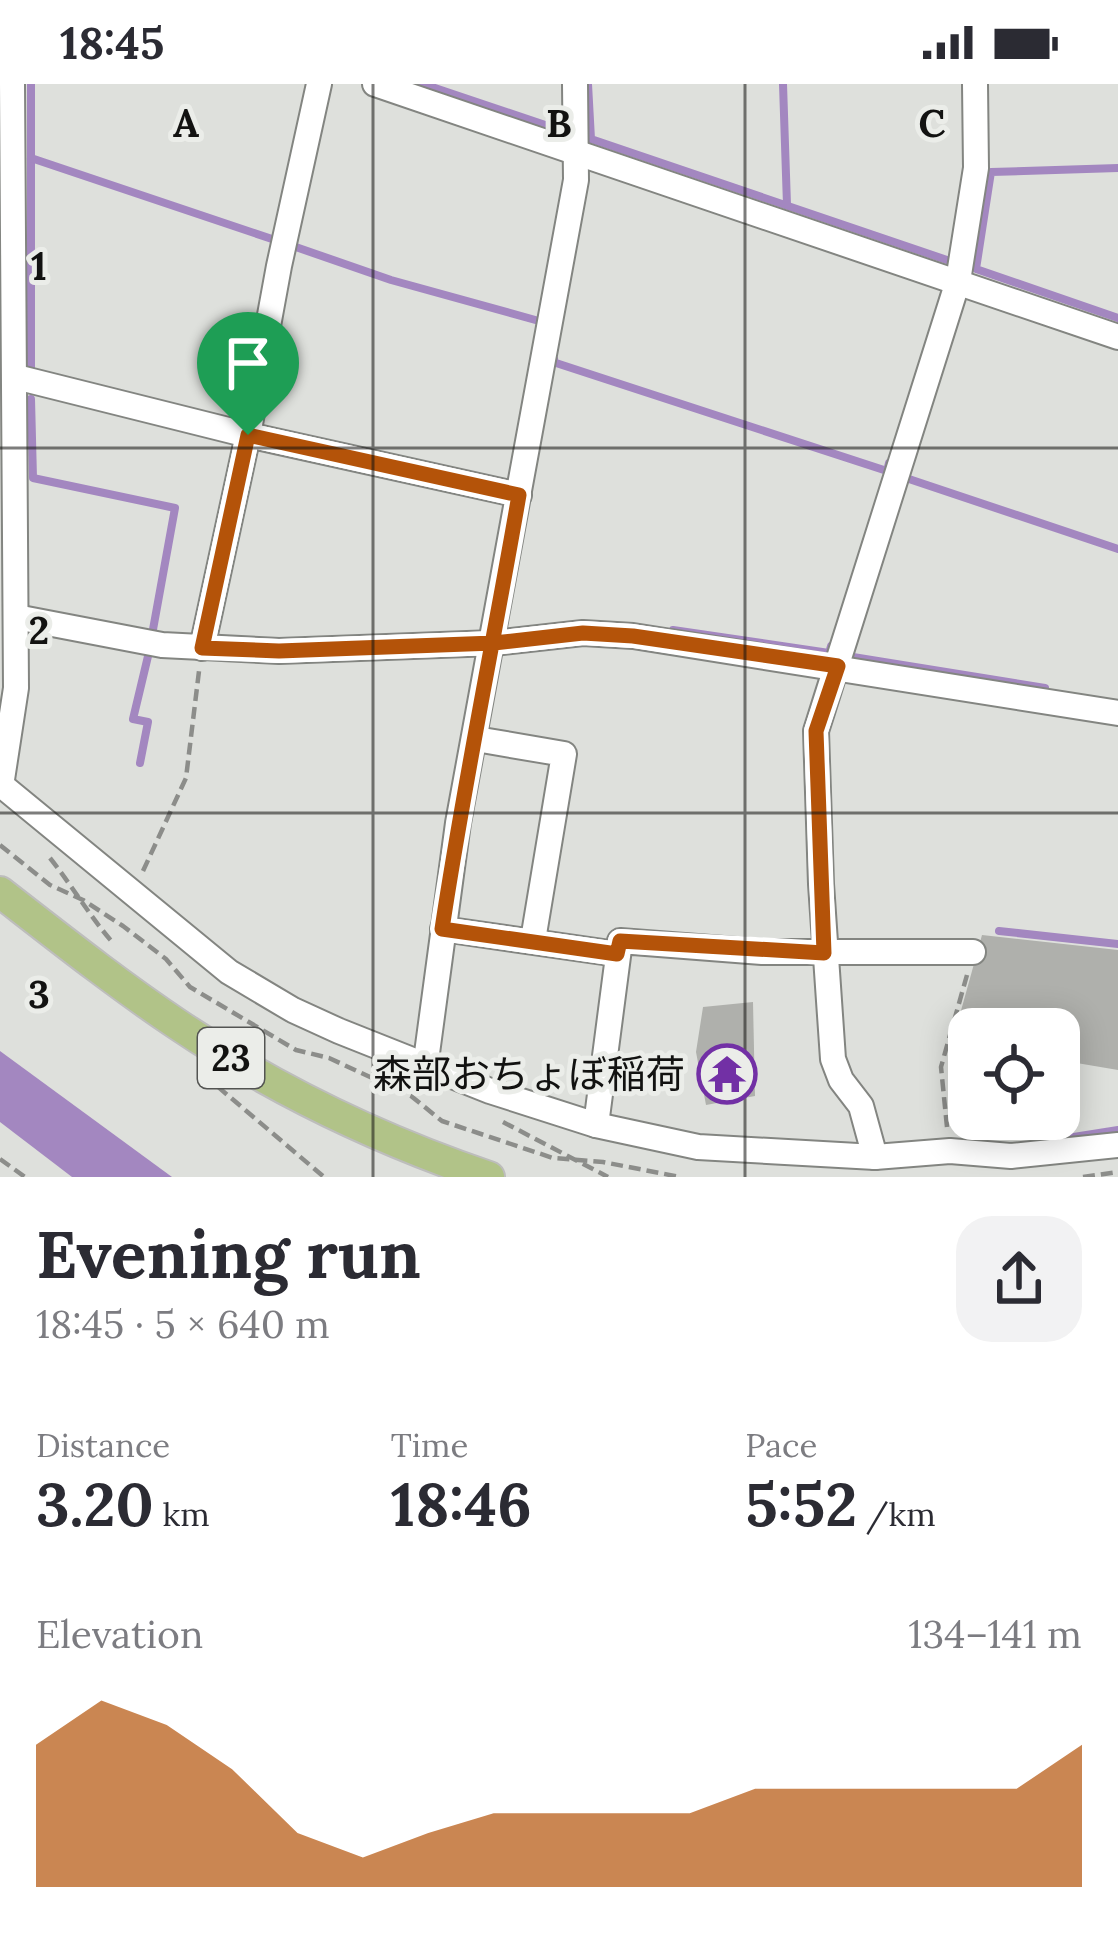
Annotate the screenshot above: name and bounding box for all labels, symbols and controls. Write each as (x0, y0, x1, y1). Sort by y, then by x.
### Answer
text: 18:45 (60, 14, 164, 71)
text: A (173, 98, 199, 148)
text: B (546, 98, 572, 148)
text: C (919, 98, 946, 148)
text: 1 (31, 241, 47, 291)
pin (197, 312, 299, 435)
icon: arrive (215, 330, 281, 396)
text: 2 (29, 605, 49, 655)
text: 3 (28, 969, 50, 1019)
map controls (948, 1008, 1080, 1140)
button: locate (948, 1008, 1080, 1140)
road number: 23 (198, 1028, 264, 1088)
temple icon: 森部おちょぼ稲荷 (696, 1043, 758, 1105)
place label: 森部おちょぼ稲荷 (373, 1049, 685, 1099)
text: Evening run (36, 1212, 421, 1296)
button: share (956, 1216, 1082, 1342)
text: 18:45 · 5 × 640 m (36, 1299, 330, 1349)
text: Distance (36, 1424, 170, 1466)
text: Time (391, 1424, 468, 1466)
text: Pace (745, 1424, 817, 1466)
text: 3.20 (36, 1466, 154, 1542)
text: 18:46 (391, 1466, 532, 1542)
text: 5:52 (745, 1466, 857, 1542)
text: km (154, 1493, 210, 1535)
text: /km (857, 1493, 936, 1535)
text: Elevation (36, 1609, 204, 1659)
text: 134–141 m (908, 1609, 1082, 1659)

